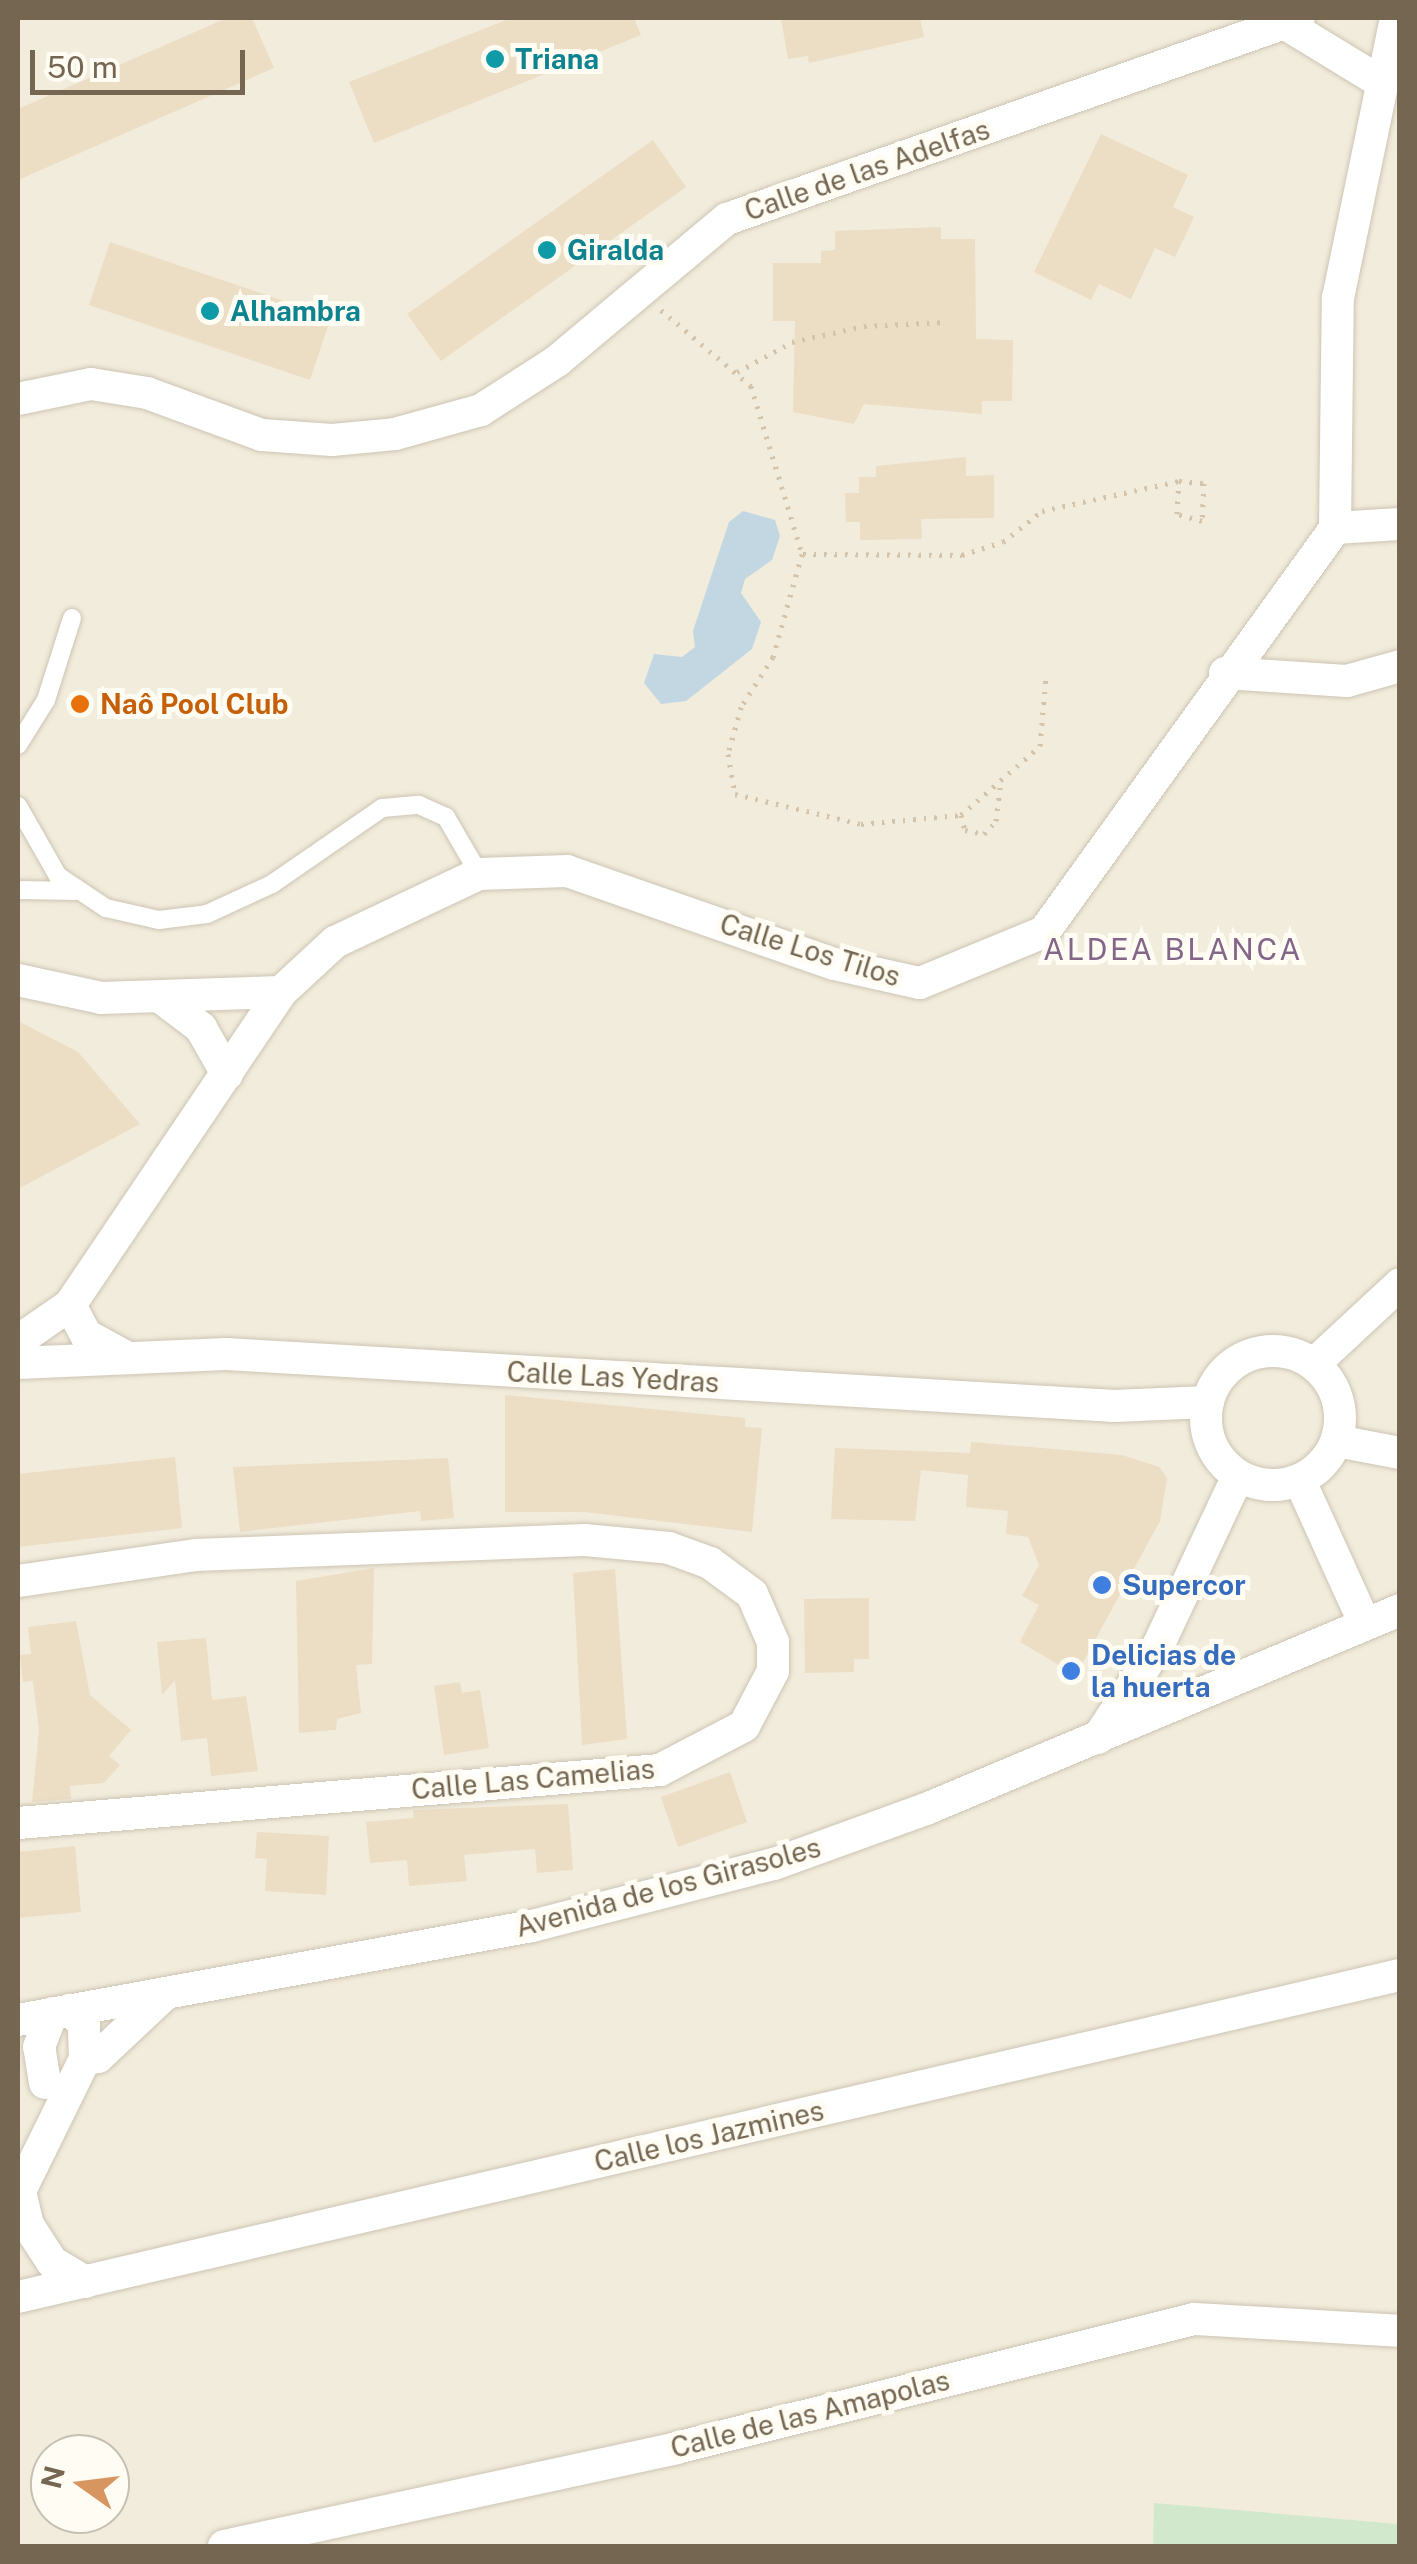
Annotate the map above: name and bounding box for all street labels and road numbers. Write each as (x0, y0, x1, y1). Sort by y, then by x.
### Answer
street label: Calle de las Adelfas (740, 112, 994, 228)
street label: Calle Los Tilos (716, 907, 904, 993)
street label: Calle Las Yedras (506, 1355, 720, 1399)
street label: Calle Las Camelias (410, 1752, 656, 1806)
street label: Avenida de los Girasoles (512, 1830, 824, 1944)
street label: Calle los Jazmines (591, 2093, 827, 2179)
street label: Calle de las Amapolas (667, 2363, 953, 2465)

